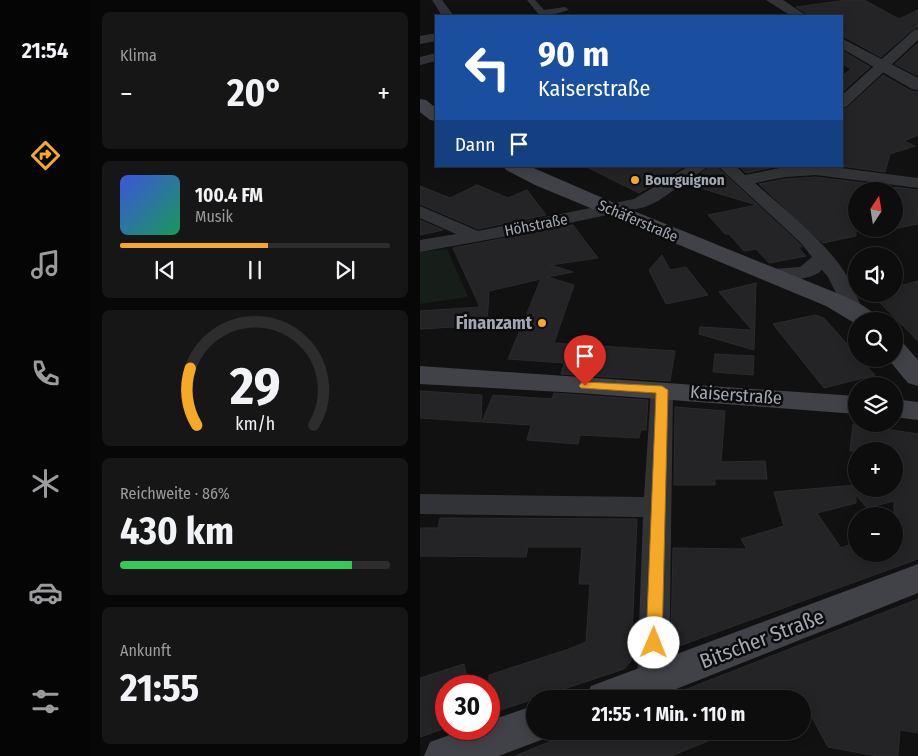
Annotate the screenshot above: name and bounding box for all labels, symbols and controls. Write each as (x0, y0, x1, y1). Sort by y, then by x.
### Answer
text: 90 m (538, 33, 609, 75)
icon: left (455, 35, 520, 100)
text: 21:54 (22, 37, 68, 64)
text: Klima (120, 46, 157, 65)
text: 20° (227, 70, 283, 116)
text: Kaiserstraße (538, 75, 650, 102)
text: − (120, 77, 133, 110)
text: + (377, 77, 390, 110)
icon: arrive (505, 130, 533, 158)
text: Dann (455, 133, 495, 156)
icon: directions (28, 138, 63, 173)
place label: Bourguignon (645, 171, 725, 189)
marker: Bourguignon (629, 174, 641, 186)
north arrow (848, 182, 902, 238)
map controls (848, 182, 903, 562)
text: 100.4 FM (195, 184, 263, 207)
street label: Schäferstraße (595, 196, 681, 246)
text: Musik (195, 207, 233, 226)
street label: Höhstraße (503, 210, 569, 240)
icon: music (28, 247, 63, 282)
button: sound (848, 247, 903, 302)
icon: previous (151, 256, 179, 284)
icon: pause (241, 256, 269, 284)
icon: next (331, 256, 359, 284)
place label: Finanzamt (456, 312, 533, 334)
button: search (848, 312, 903, 367)
marker: Finanzamt (536, 317, 548, 329)
pin (564, 335, 606, 386)
icon: arrive (571, 342, 599, 370)
text: 29 (229, 355, 280, 418)
icon: phone (28, 356, 63, 391)
button: layers (848, 377, 903, 432)
street label: Kaiserstraße (689, 381, 783, 409)
text: km/h (235, 413, 275, 435)
button: + (848, 442, 903, 497)
icon: climate (28, 466, 63, 501)
text: Reichweite · 86% (120, 484, 230, 503)
button: − (848, 507, 903, 562)
text: 430 km (120, 508, 234, 554)
icon: car (28, 575, 63, 610)
street label: Bitscher Straße (696, 603, 828, 675)
position arrow (627, 616, 679, 668)
text: Ankunft (120, 641, 171, 660)
text: 21:55 (120, 665, 199, 711)
speed limit sign: 30 (435, 675, 500, 740)
icon: filters (28, 684, 63, 719)
text: 21:55 · 1 Min. · 110 m (592, 703, 745, 726)

